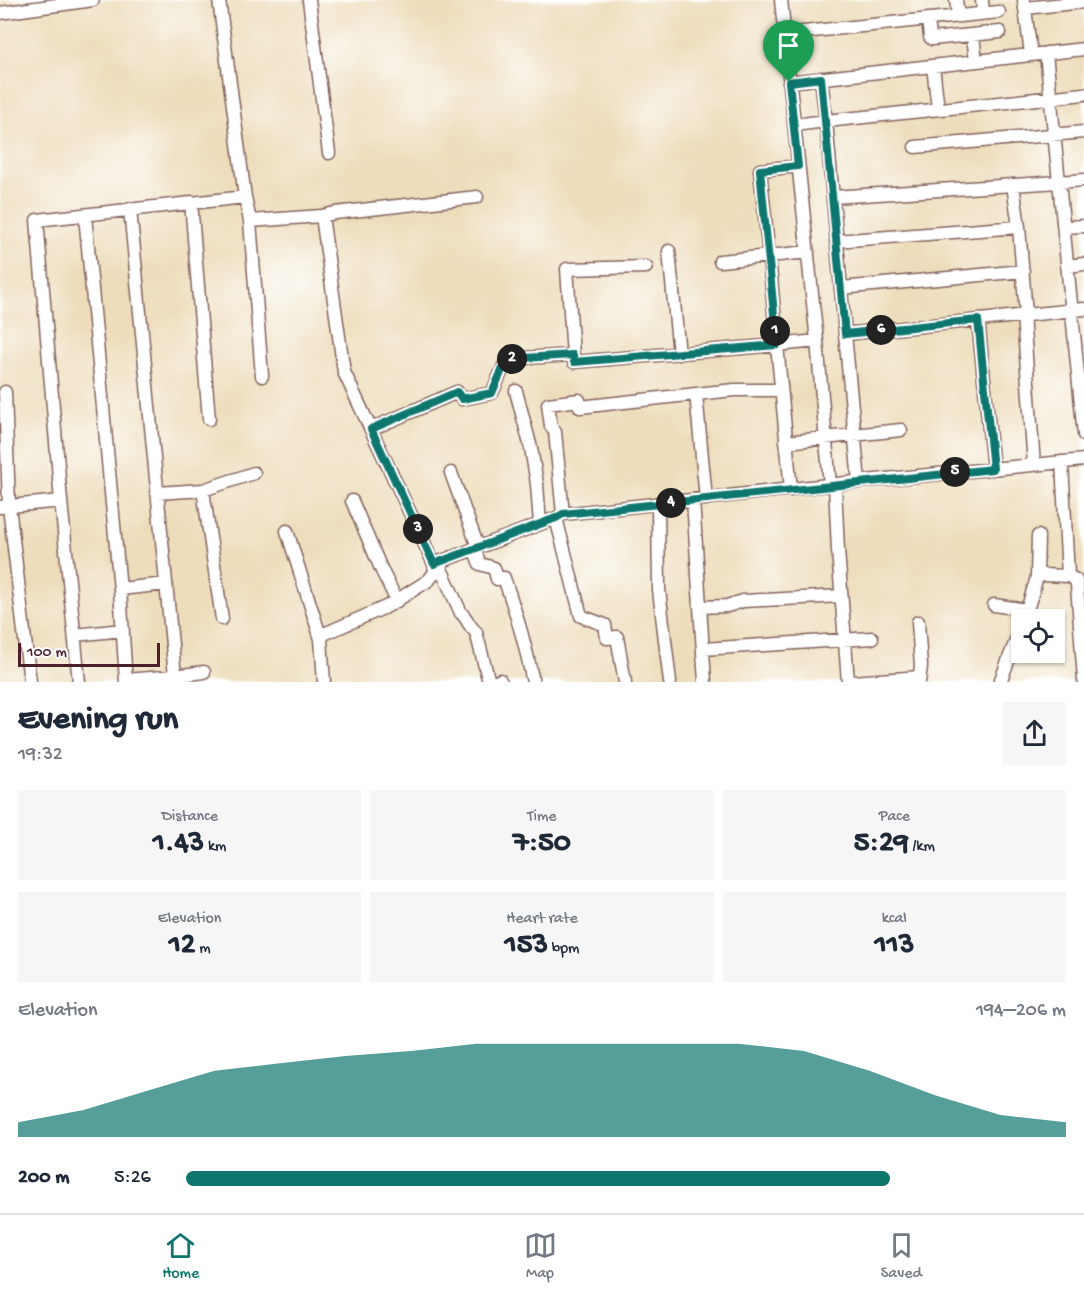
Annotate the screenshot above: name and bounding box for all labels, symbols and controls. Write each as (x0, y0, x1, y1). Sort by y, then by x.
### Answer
pin (763, 20, 814, 82)
icon: arrive (772, 29, 805, 62)
pin: 6 (866, 315, 896, 345)
pin: 1 (760, 316, 790, 346)
text: 6 (877, 320, 885, 339)
text: 1 (772, 321, 778, 340)
pin: 2 (497, 344, 527, 374)
text: 2 (508, 349, 516, 368)
pin: 5 (940, 457, 970, 487)
text: 5 (951, 462, 959, 481)
pin: 4 (656, 488, 686, 518)
text: 4 (667, 493, 675, 512)
pin: 3 (403, 514, 433, 544)
text: 3 (414, 519, 422, 538)
map controls (1011, 609, 1065, 663)
button: locate (1011, 609, 1065, 663)
scale bar (18, 640, 160, 668)
text: 100 m (27, 644, 67, 663)
text: Evening run (18, 702, 178, 740)
button: share (1003, 702, 1066, 765)
text: 19:32 (18, 744, 63, 767)
text: Distance (161, 808, 218, 827)
text: Time (527, 808, 557, 827)
text: Pace (879, 808, 910, 827)
text: 1.43 (153, 827, 204, 862)
text: 7:50 (513, 827, 571, 862)
text: 5:29 (854, 827, 909, 862)
text: km (204, 838, 226, 857)
text: /km (909, 838, 935, 857)
text: Elevation (158, 910, 221, 929)
text: Heart rate (506, 910, 578, 929)
text: kcal (882, 910, 907, 929)
text: 12 (169, 929, 196, 964)
text: 153 (505, 929, 548, 964)
text: 113 (874, 929, 914, 964)
text: m (196, 940, 211, 959)
text: bpm (548, 940, 579, 959)
text: Elevation (18, 1000, 98, 1023)
text: 194–206 m (976, 1000, 1066, 1023)
text: 200 m (18, 1167, 69, 1190)
text: 5:26 (114, 1167, 151, 1190)
tab: Home (162, 1229, 199, 1284)
tab: Map (524, 1229, 557, 1284)
tab: Saved (881, 1229, 922, 1284)

